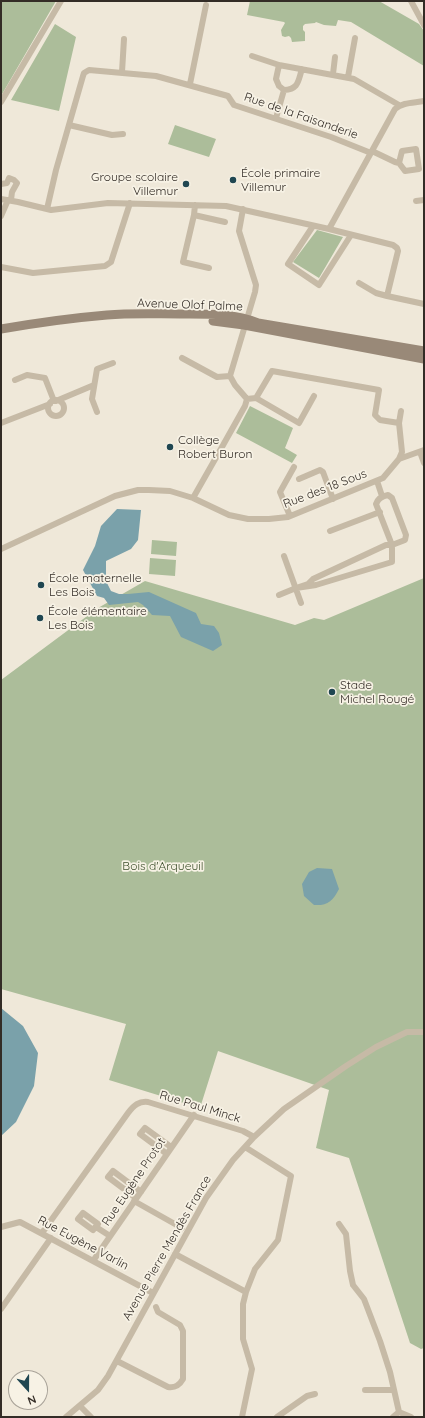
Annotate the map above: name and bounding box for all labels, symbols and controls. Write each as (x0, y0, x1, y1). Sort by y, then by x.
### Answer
street label: Rue de la Faisanderie (242, 90, 360, 142)
place label: École primaire Villemur (241, 166, 320, 194)
place label: Groupe scolaire Villemur (91, 170, 178, 198)
marker: École primaire Villemur (228, 175, 238, 185)
marker: Groupe scolaire Villemur (181, 179, 191, 189)
street label: Avenue Olof Palme (137, 296, 243, 314)
place label: Collège Robert Buron (178, 433, 252, 461)
marker: Collège Robert Buron (165, 442, 175, 452)
street label: Rue des 18 Sous (281, 466, 369, 512)
place label: École maternelle Les Bois (49, 571, 141, 599)
marker: École maternelle Les Bois (36, 580, 46, 590)
place label: École élémentaire Les Bois (48, 604, 147, 632)
marker: École élémentaire Les Bois (35, 613, 45, 623)
place label: Stade Michel Rougé (340, 678, 414, 706)
marker: Stade Michel Rougé (327, 687, 337, 697)
park label: Bois d'Arqueuil (122, 859, 204, 873)
street label: Rue Paul Minck (158, 1088, 242, 1126)
street label: Rue Eugène Protot (99, 1135, 169, 1229)
street label: Avenue Pierre Mendès France (120, 1173, 214, 1323)
street label: Rue Eugène Varlin (35, 1213, 131, 1273)
north arrow (8, 1370, 48, 1410)
text: N (26, 1392, 38, 1408)

